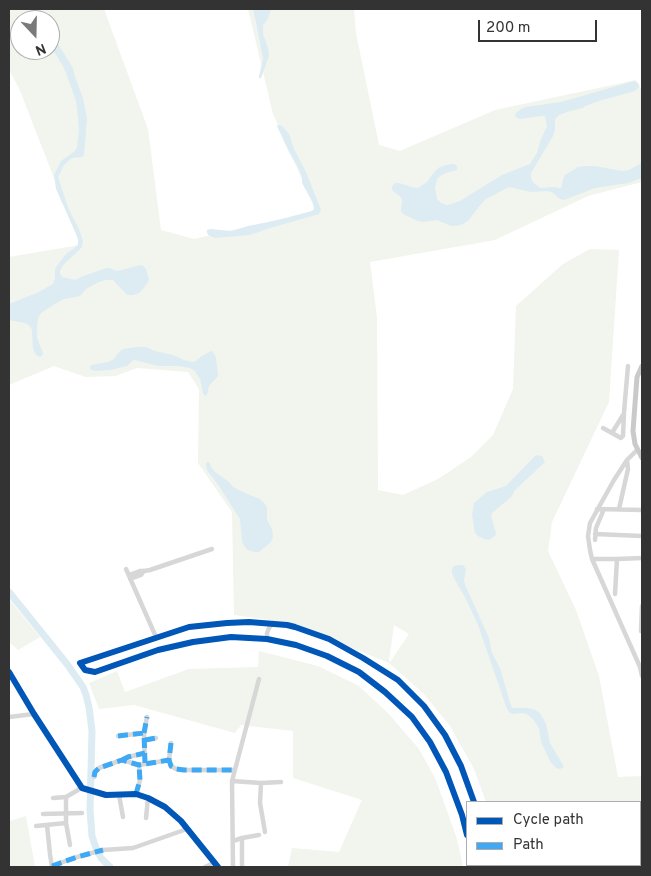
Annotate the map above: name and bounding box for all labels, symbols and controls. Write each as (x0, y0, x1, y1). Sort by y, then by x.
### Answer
north arrow (10, 10, 60, 60)
scale bar (481, 10, 600, 42)
text: 200 m (486, 19, 531, 38)
text: N (32, 39, 48, 58)
legend (466, 801, 641, 866)
text: Cycle path (513, 811, 584, 830)
text: Path (513, 836, 544, 855)

